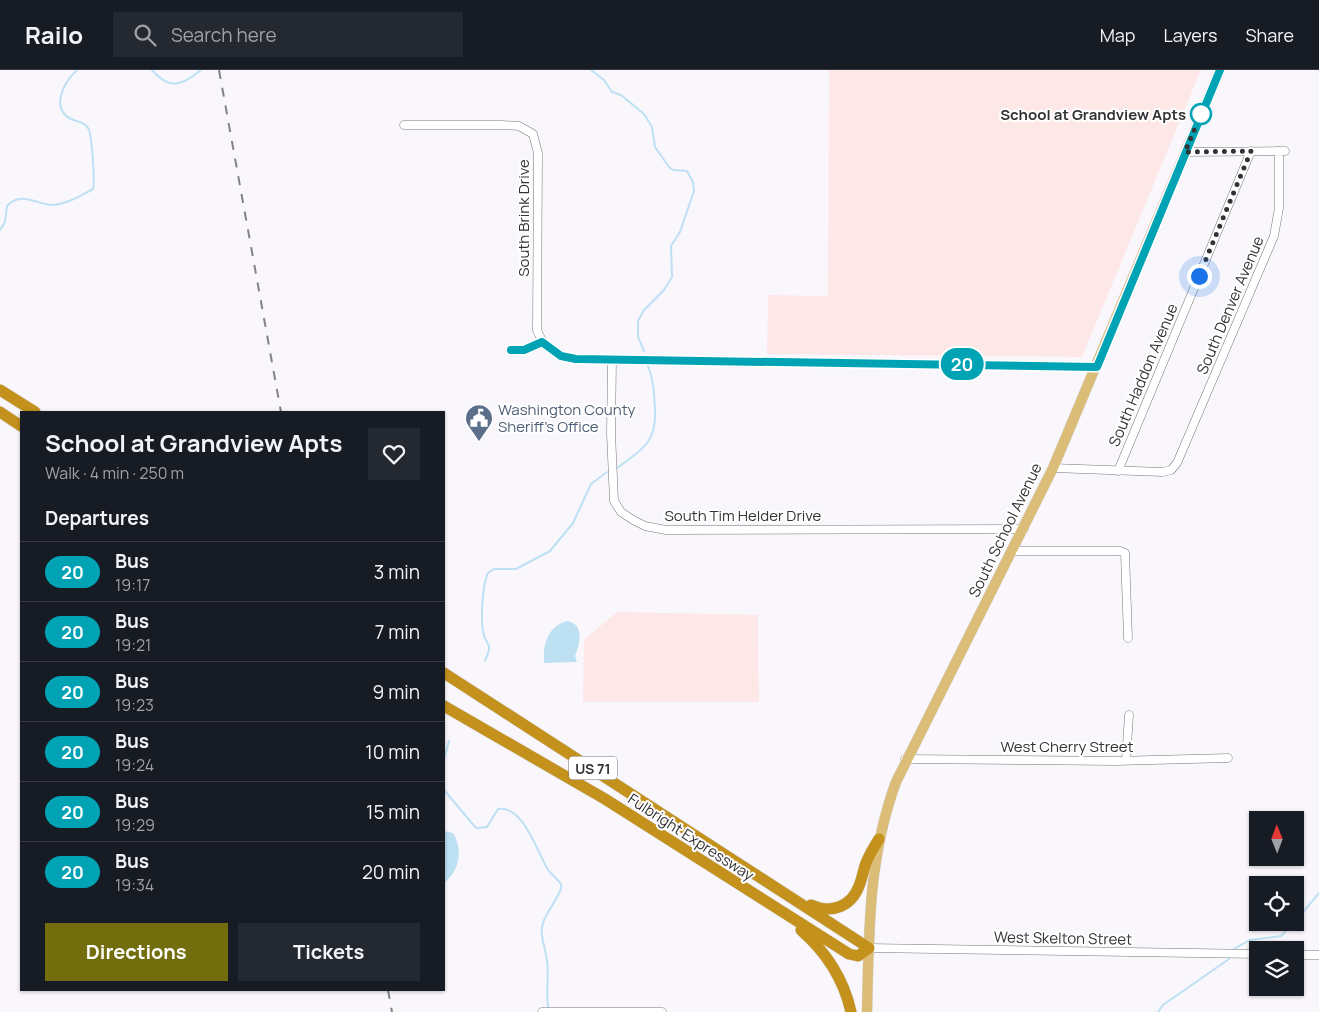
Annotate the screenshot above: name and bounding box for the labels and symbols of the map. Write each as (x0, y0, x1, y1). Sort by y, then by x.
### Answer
marker: School at Grandview Apts (1190, 103, 1212, 125)
place label: School at Grandview Apts (1000, 104, 1186, 125)
street label: South Brink Drive (513, 159, 534, 277)
street label: South Denver Avenue (1191, 232, 1269, 377)
your location (1187, 264, 1212, 289)
street label: South Haddon Avenue (1103, 300, 1183, 450)
line badge: 20 (940, 348, 984, 380)
place label: Washington County Sheriff's Office (498, 399, 635, 437)
public building icon: Washington County Sheriff's Office (464, 403, 494, 442)
street label: South School Avenue (963, 459, 1047, 601)
street label: South Tim Helder Drive (665, 505, 822, 526)
street label: West Cherry Street (1001, 736, 1133, 757)
road number: US 71 (569, 756, 617, 780)
street label: Fulbright Expressway (624, 788, 758, 886)
north arrow (1249, 811, 1304, 866)
street label: West Skelton Street (994, 926, 1132, 950)

